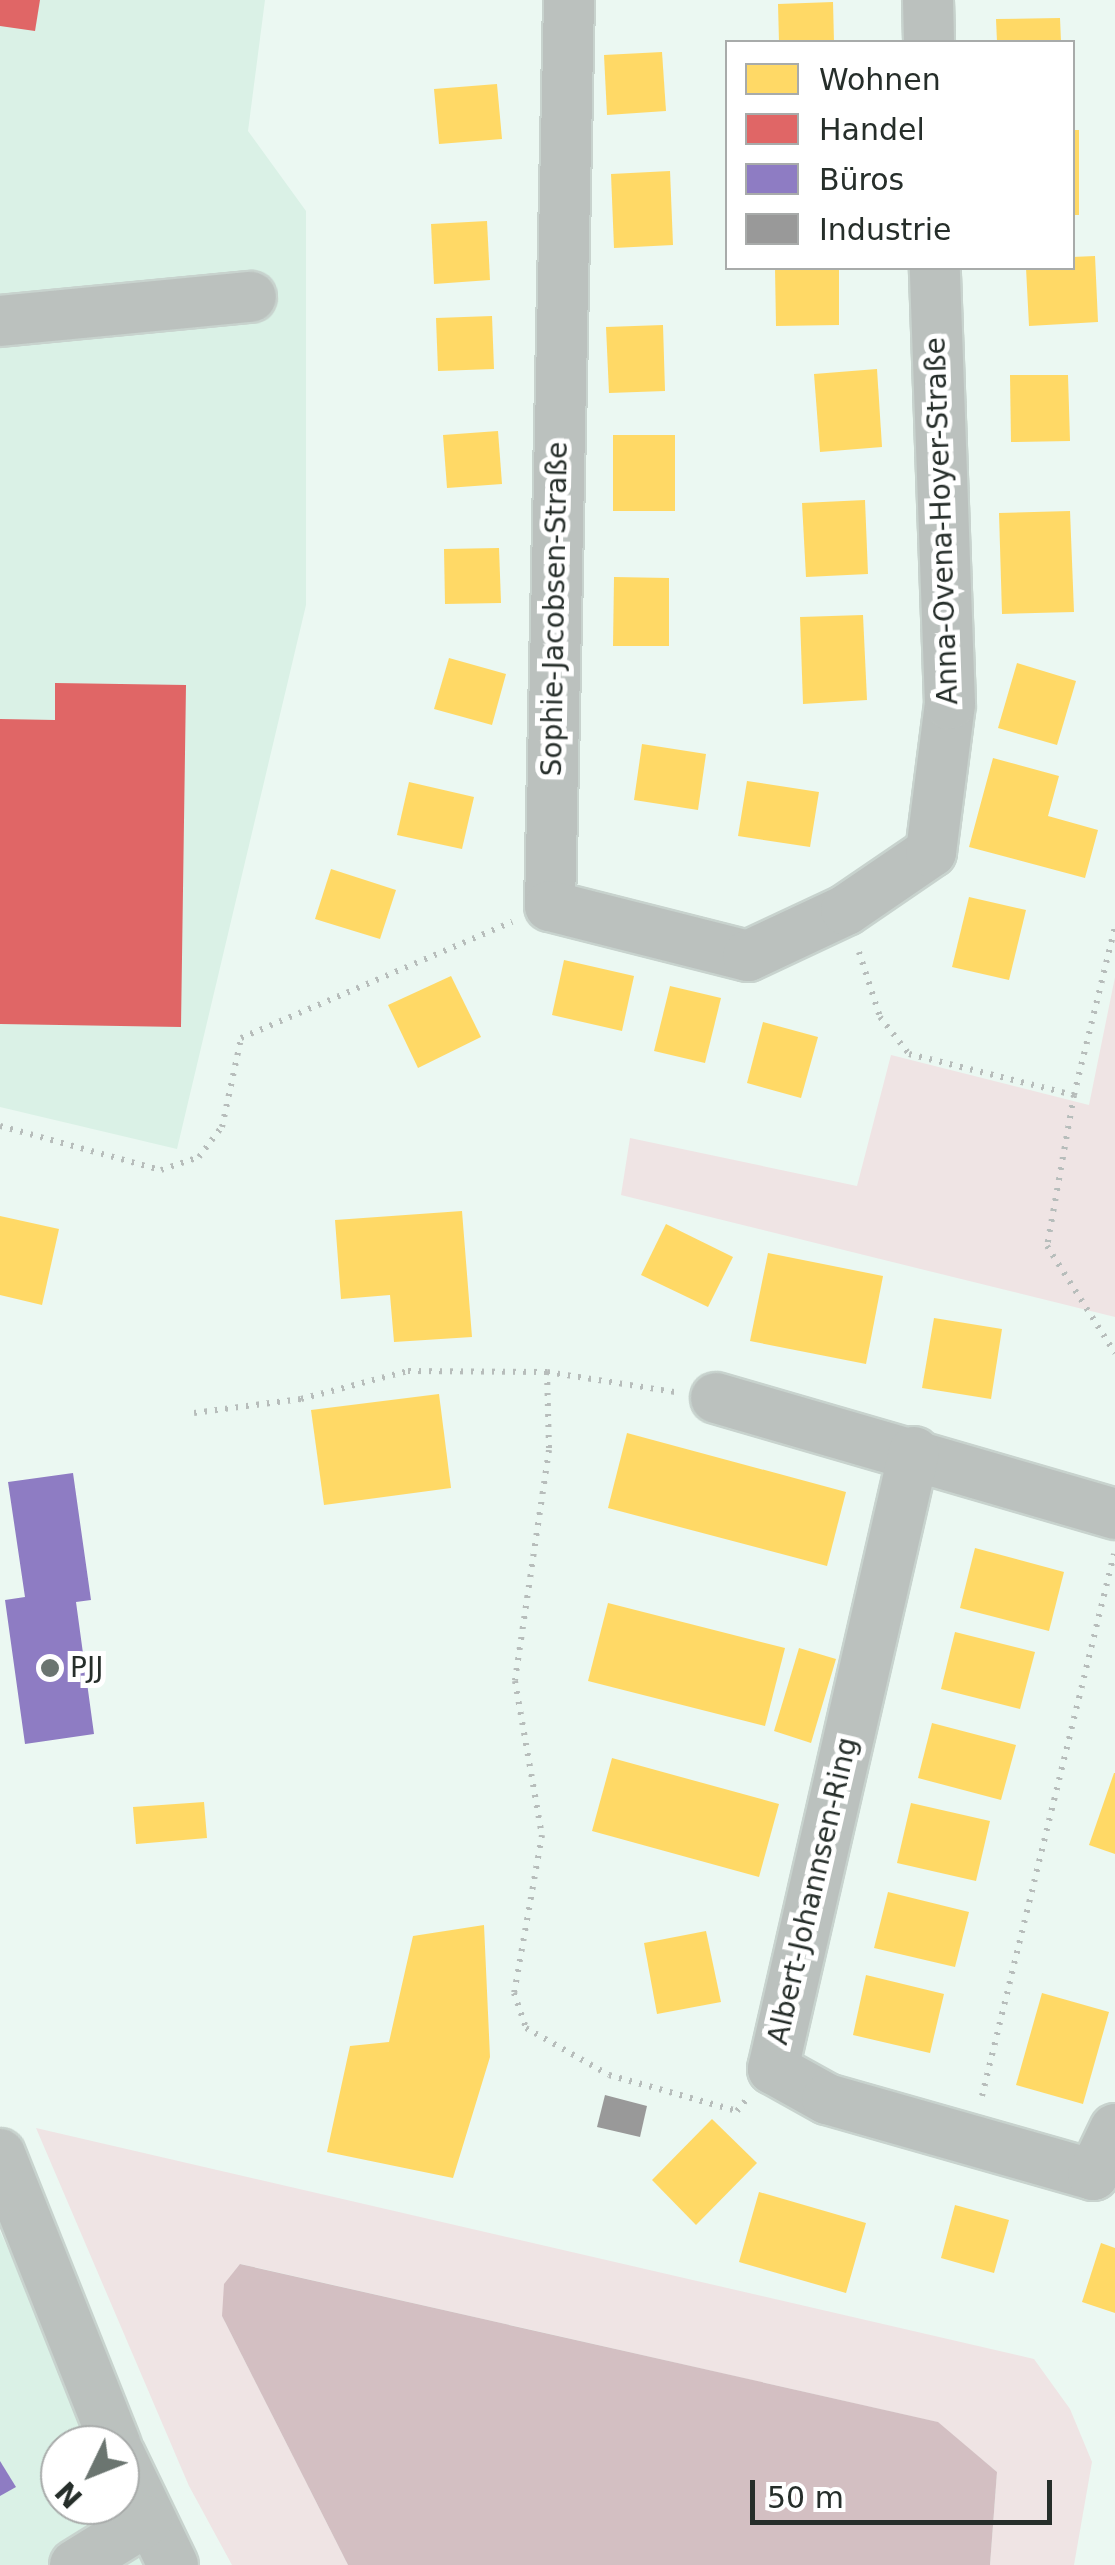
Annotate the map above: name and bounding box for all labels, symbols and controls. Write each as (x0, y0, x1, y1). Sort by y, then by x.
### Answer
legend (725, 40, 1075, 270)
text: Wohnen (819, 62, 941, 97)
text: Handel (819, 112, 925, 147)
text: Büros (819, 162, 904, 197)
text: Industrie (819, 212, 951, 247)
street label: Anna-Ovena-Hoyer-Straße (919, 337, 965, 705)
street label: Sophie-Jacobsen-Straße (535, 441, 575, 777)
place label: PJJ (70, 1651, 103, 1685)
marker: PJJ (39, 1657, 61, 1679)
street label: Albert-Johannsen-Ring (761, 1734, 865, 2048)
north arrow (40, 2425, 140, 2525)
scale bar (755, 2460, 1058, 2522)
text: N (49, 2475, 89, 2514)
text: 50 m (767, 2480, 844, 2515)

